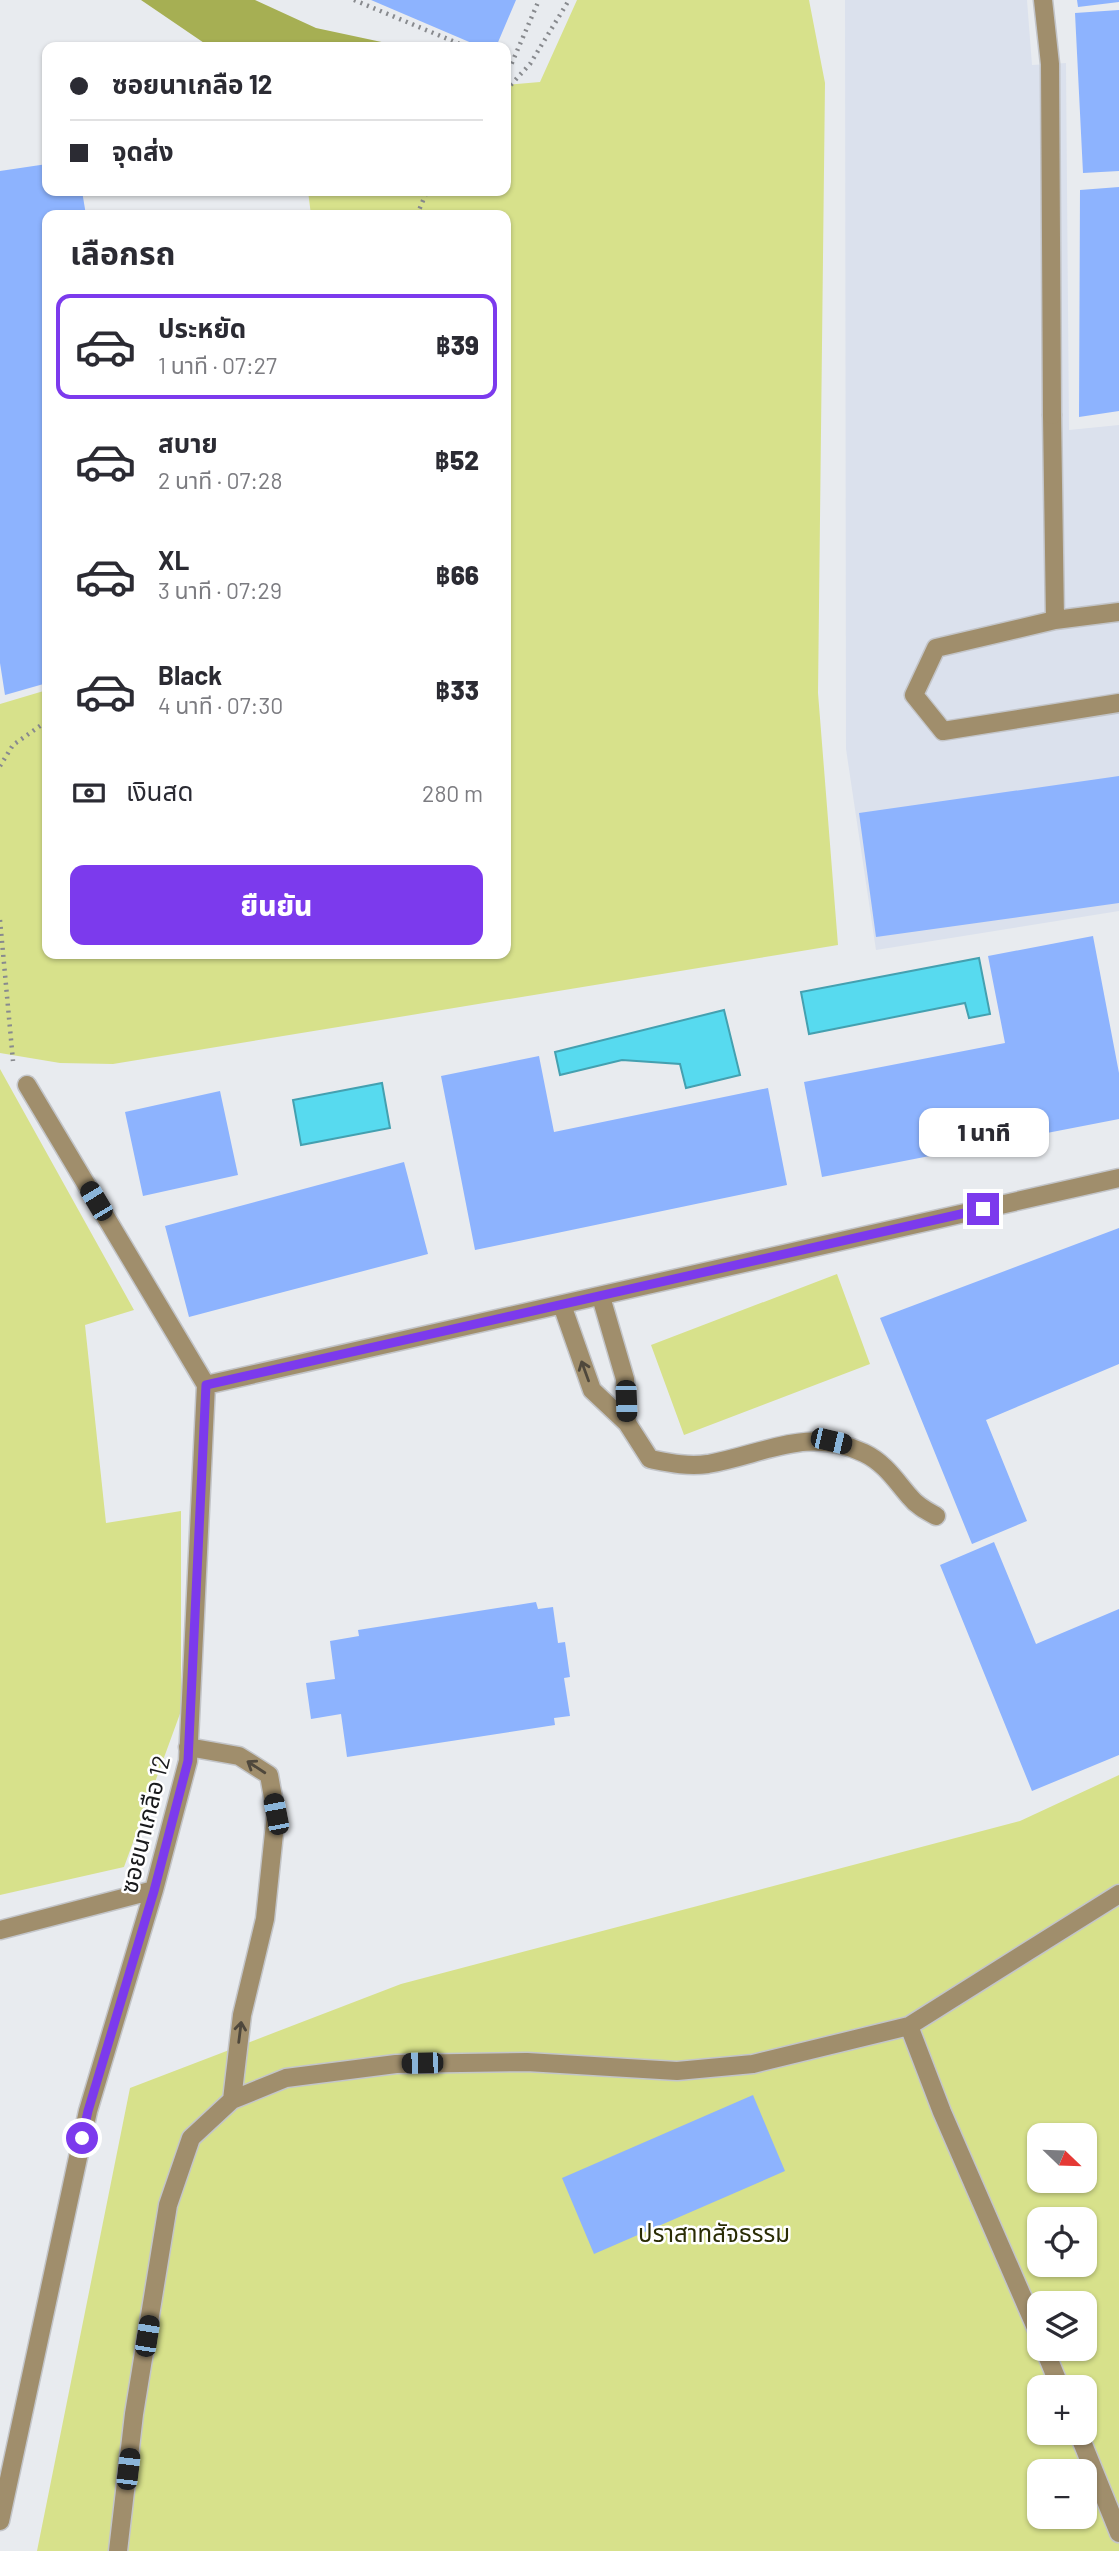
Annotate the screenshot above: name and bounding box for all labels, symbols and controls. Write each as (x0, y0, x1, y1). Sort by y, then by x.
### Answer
text: ซอยนาเกลือ 12 (112, 68, 272, 99)
text: จุดส่ง (112, 135, 174, 166)
text: เลือกรถ (70, 233, 175, 271)
text: ประหยัด (158, 312, 246, 343)
icon: car (74, 315, 137, 378)
text: ฿39 (436, 329, 479, 360)
text: 1 นาที · 07:27 (158, 351, 277, 379)
text: สบาย (158, 427, 218, 458)
icon: car (74, 430, 137, 493)
text: ฿52 (435, 444, 479, 475)
text: 2 นาที · 07:28 (158, 466, 282, 494)
text: XL (158, 544, 189, 575)
icon: car (74, 545, 137, 608)
text: ฿66 (436, 559, 479, 590)
text: 3 นาที · 07:29 (158, 576, 282, 604)
text: Black (158, 659, 222, 690)
icon: car (74, 660, 137, 723)
text: ฿33 (435, 674, 479, 705)
text: 4 นาที · 07:30 (158, 691, 283, 719)
icon: cash (70, 774, 108, 812)
text: เงินสด (126, 775, 193, 806)
text: 280 m (422, 779, 483, 807)
button: ยืนยัน (70, 865, 483, 945)
callout: 1 นาที (918, 1108, 1048, 1156)
text: 1 นาที (957, 1118, 1011, 1146)
car (77, 1178, 116, 1224)
route end (967, 1193, 999, 1225)
one-way arrow (578, 1361, 590, 1383)
car (615, 1380, 638, 1422)
car (809, 1426, 854, 1456)
street label: ซอยนาเกลือ 12 (113, 1752, 175, 1896)
one-way arrow (246, 1759, 266, 1773)
car (262, 1791, 291, 1837)
one-way arrow (234, 2021, 247, 2044)
car (401, 2052, 444, 2074)
route start (66, 2122, 98, 2154)
north arrow (1027, 2123, 1097, 2193)
map controls (1027, 2123, 1097, 2529)
button: locate (1027, 2207, 1097, 2277)
park label: ปราสาทสัจธรรม (638, 2218, 790, 2247)
button: layers (1027, 2291, 1097, 2361)
car (134, 2314, 161, 2358)
button: + (1027, 2375, 1097, 2445)
car (116, 2447, 141, 2491)
button: − (1027, 2459, 1097, 2529)

